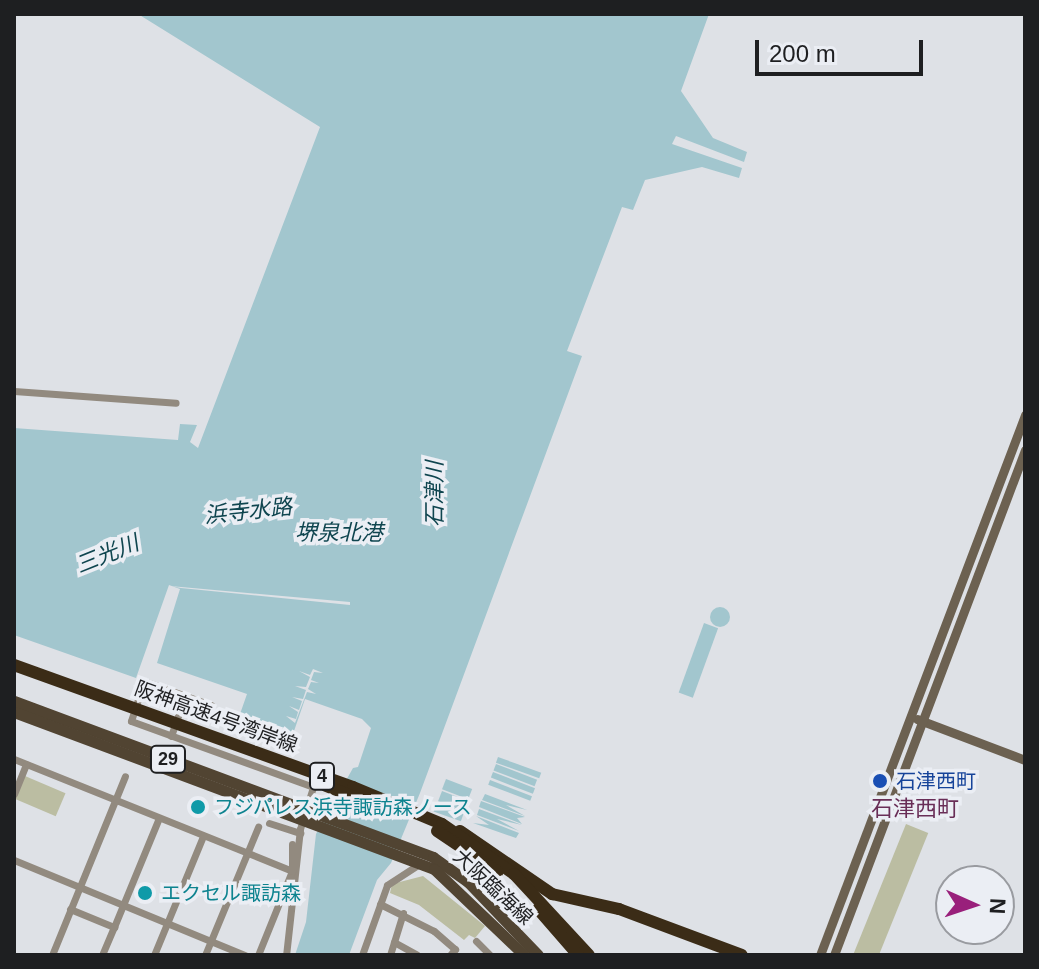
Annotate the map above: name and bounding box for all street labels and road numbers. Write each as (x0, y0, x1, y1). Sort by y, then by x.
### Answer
street label: 阪神高速4号湾岸線 (131, 676, 301, 758)
road number: 29 (148, 745, 188, 773)
road number: 4 (308, 762, 336, 790)
street label: 大阪臨海線 (448, 844, 538, 930)

